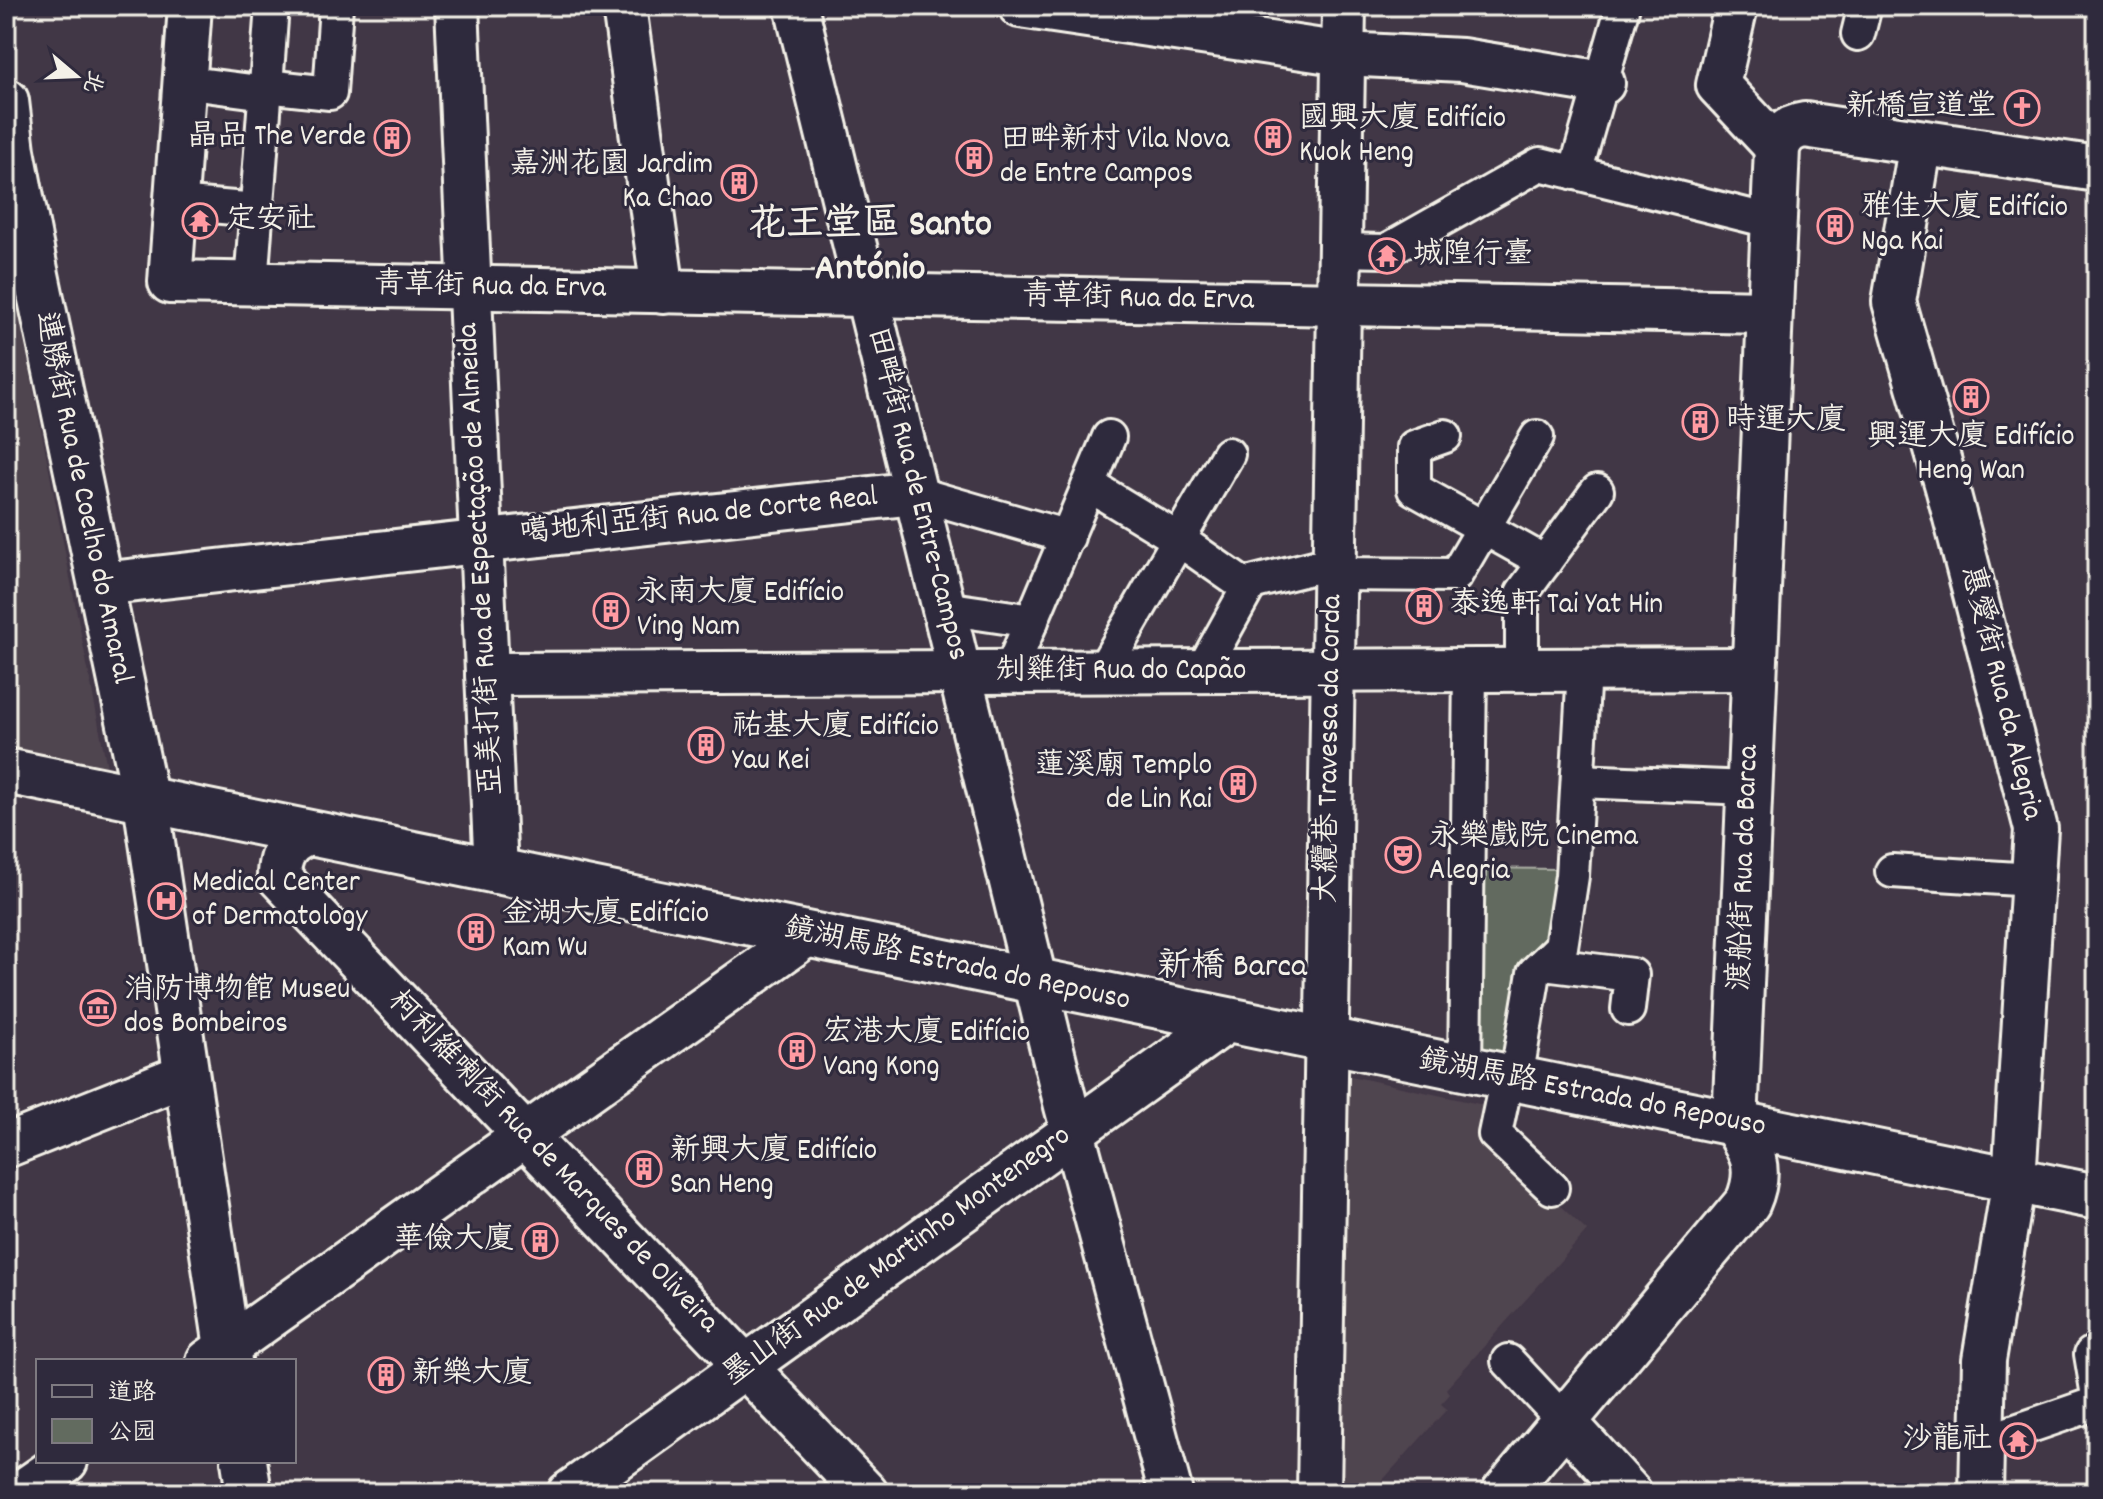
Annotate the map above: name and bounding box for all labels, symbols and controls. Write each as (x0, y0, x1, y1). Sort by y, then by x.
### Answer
north arrow (36, 36, 116, 116)
text: 北 (73, 66, 110, 97)
place label: 新橋宣道堂 (1846, 87, 1996, 130)
church icon: 新橋宣道堂 (2003, 89, 2041, 127)
place label: 國興大廈 Edifício Kuok Heng (1299, 99, 1506, 176)
place label: 晶品 The Verde (187, 117, 366, 160)
building icon: 國興大廈 Edifício Kuok Heng (1254, 118, 1292, 156)
building icon: 晶品 The Verde (373, 119, 411, 157)
place label: 田畔新村 Vila Nova de Entre Campos (1000, 120, 1231, 197)
building icon: 田畔新村 Vila Nova de Entre Campos (955, 139, 993, 177)
place label: 嘉洲花園 Jardim Ka Chao (510, 145, 713, 222)
building icon: 嘉洲花園 Jardim Ka Chao (720, 164, 758, 202)
place label: 雅佳大廈 Edifício Nga Kai (1861, 188, 2068, 265)
district label: 花王堂區 Santo António (748, 199, 992, 298)
place label: 定安社 (226, 200, 316, 243)
temple icon: 定安社 (181, 202, 219, 240)
building icon: 雅佳大廈 Edifício Nga Kai (1816, 207, 1854, 245)
place label: 城隍行臺 (1413, 235, 1533, 278)
temple icon: 城隍行臺 (1368, 237, 1406, 275)
street label: 青草街 Rua da Erva (374, 264, 607, 312)
street label: 青草街 Rua da Erva (1022, 276, 1255, 324)
street label: 連勝街 Rua de Coelho do Amaral (22, 308, 142, 688)
street label: 亞美打街 Rua de Espectação de Almeida (448, 321, 516, 796)
street label: 田畔街 Rua de Entre-Campos (854, 323, 978, 665)
building icon: 興運大廈 Edifício Heng Wan (1952, 378, 1990, 416)
place label: 時運大廈 (1726, 401, 1846, 444)
building icon: 時運大廈 (1681, 403, 1719, 441)
place label: 興運大廈 Edifício Heng Wan (1867, 417, 2075, 494)
street label: 噶地利亞街 Rua de Corte Real (518, 477, 880, 557)
street label: 惠愛街 Rua da Alegria (1948, 561, 2053, 826)
place label: 永南大廈 Edifício Ving Nam (637, 573, 844, 650)
place label: 泰逸軒 Tai Yat Hin (1450, 585, 1663, 628)
building icon: 泰逸軒 Tai Yat Hin (1405, 587, 1443, 625)
building icon: 永南大廈 Edifício Ving Nam (592, 592, 630, 630)
street label: 大纜巷 Travessa da Corda (1307, 594, 1355, 904)
street label: 𠜎雞街 Rua do Capão (996, 651, 1246, 694)
place label: 祐基大廈 Edifício Yau Kei (732, 707, 939, 784)
building icon: 祐基大廈 Edifício Yau Kei (687, 726, 725, 764)
street label: 渡船街 Rua da Barca (1720, 743, 1772, 992)
place label: 蓮溪廟 Templo de Lin Kai (1035, 746, 1212, 823)
building icon: 蓮溪廟 Templo de Lin Kai (1219, 765, 1257, 803)
place label: 永樂戲院 Cinema Alegria (1429, 817, 1639, 894)
theatre icon: 永樂戲院 Cinema Alegria (1384, 836, 1422, 874)
place label: Medical Center of Dermatology (192, 863, 368, 940)
hospital icon: Medical Center of Dermatology (147, 882, 185, 920)
place label: 金湖大廈 Edifício Kam Wu (502, 894, 709, 971)
street label: 鏡湖馬路 Estrada do Repouso (780, 908, 1134, 1024)
building icon: 金湖大廈 Edifício Kam Wu (457, 913, 495, 951)
district label: 新橋 Barca (1157, 944, 1308, 993)
place label: 消防博物館 Museu dos Bombeiros (124, 970, 350, 1047)
street label: 柯利維喇街 Rua de Marques de Oliveira (376, 982, 728, 1345)
museum icon: 消防博物館 Museu dos Bombeiros (79, 989, 117, 1027)
place label: 宏港大廈 Edifício Vang Kong (823, 1013, 1030, 1090)
building icon: 宏港大廈 Edifício Vang Kong (778, 1032, 816, 1070)
street label: 鏡湖馬路 Estrada do Repouso (1415, 1040, 1769, 1150)
street label: 墨山街 Rua de Martinho Montenegro (715, 1116, 1081, 1398)
place label: 新興大廈 Edifício San Heng (670, 1131, 877, 1208)
building icon: 新興大廈 Edifício San Heng (625, 1150, 663, 1188)
place label: 華儉大廈 (394, 1220, 514, 1263)
building icon: 華儉大廈 (521, 1222, 559, 1260)
place label: 新樂大廈 (412, 1354, 532, 1397)
building icon: 新樂大廈 (367, 1356, 405, 1394)
legend (36, 1359, 296, 1463)
text: 道路 (108, 1377, 156, 1411)
text: 公园 (108, 1417, 156, 1451)
place label: 沙龍社 (1902, 1420, 1992, 1463)
temple icon: 沙龍社 (1999, 1422, 2037, 1460)

